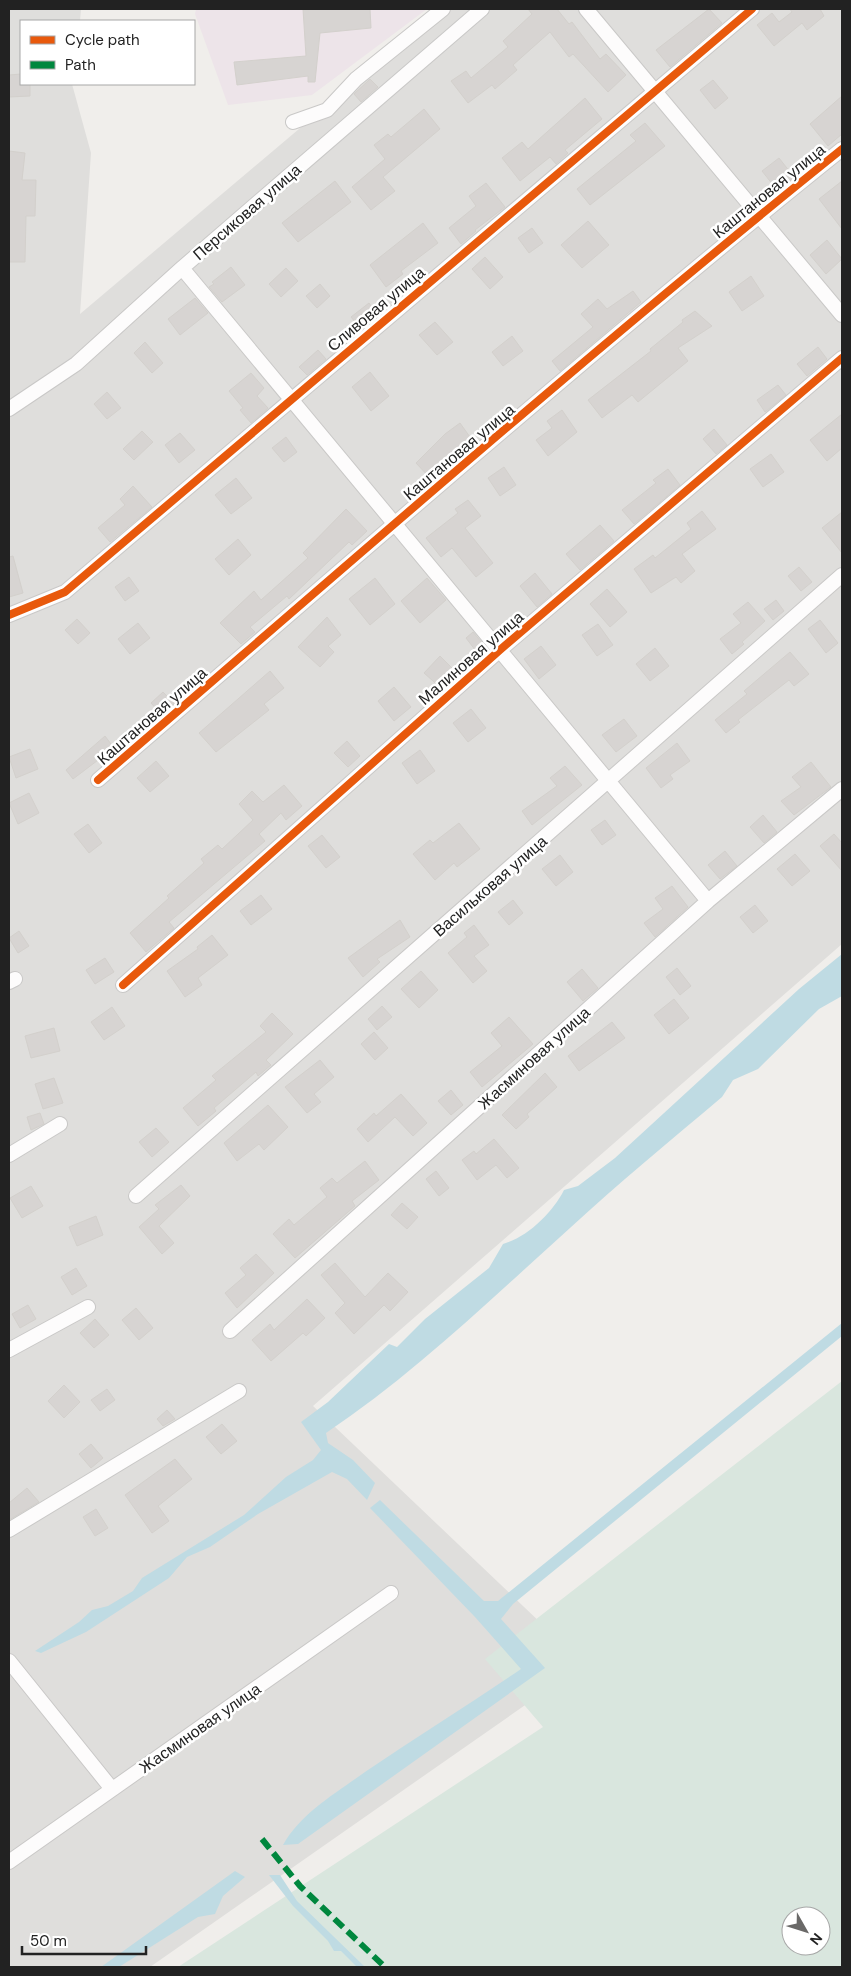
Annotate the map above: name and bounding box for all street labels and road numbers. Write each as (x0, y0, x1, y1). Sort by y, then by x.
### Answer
street label: Каштановая улица (708, 139, 830, 243)
street label: Персиковая улица (189, 159, 305, 265)
street label: Сливовая улица (323, 262, 429, 356)
street label: Каштановая улица (399, 399, 519, 505)
street label: Малиновая улица (414, 607, 528, 709)
street label: Каштановая улица (93, 662, 211, 770)
street label: Васильковая улица (429, 831, 551, 941)
street label: Жасминовая улица (474, 1002, 594, 1114)
street label: Жасминовая улица (135, 1678, 265, 1778)

